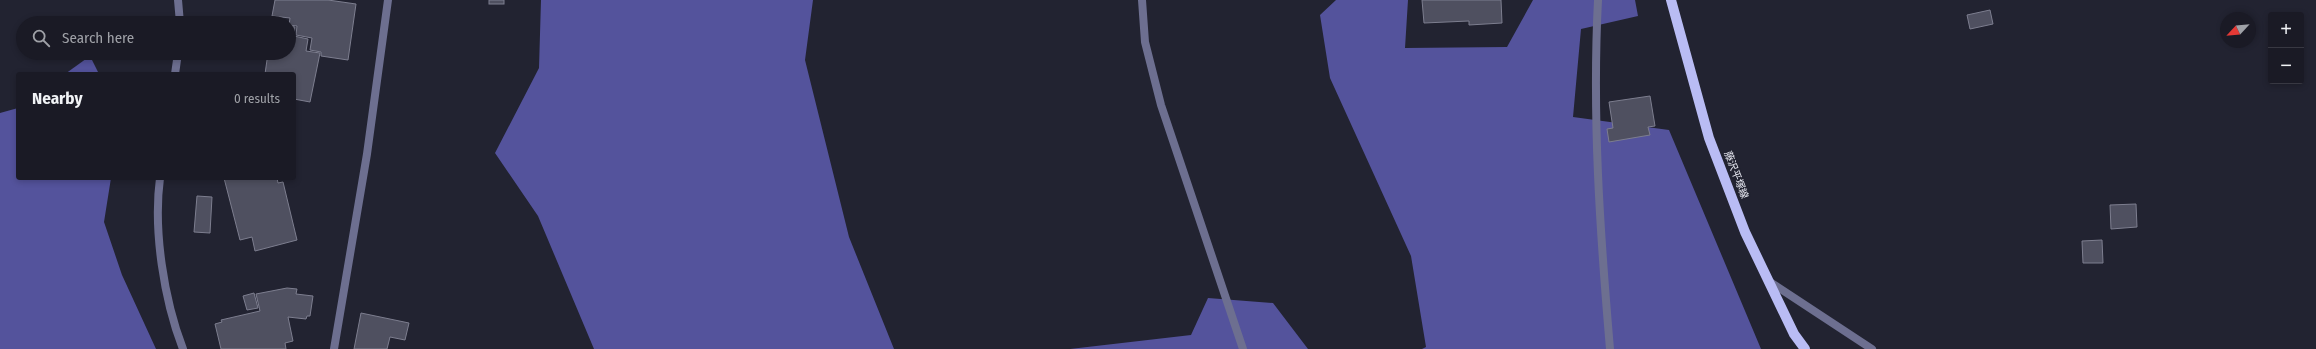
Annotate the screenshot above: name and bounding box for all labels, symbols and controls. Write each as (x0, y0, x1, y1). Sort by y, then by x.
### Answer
north arrow (2220, 12, 2256, 48)
map controls (2268, 12, 2304, 84)
button: + (2268, 12, 2304, 48)
search box (16, 16, 296, 60)
icon: search (30, 27, 52, 49)
text: Search here (62, 29, 134, 47)
button: − (2268, 48, 2304, 84)
text: Nearby (32, 88, 83, 109)
text: 0 results (234, 91, 280, 106)
street label: 藤沢平塚線 (1721, 150, 1751, 200)

